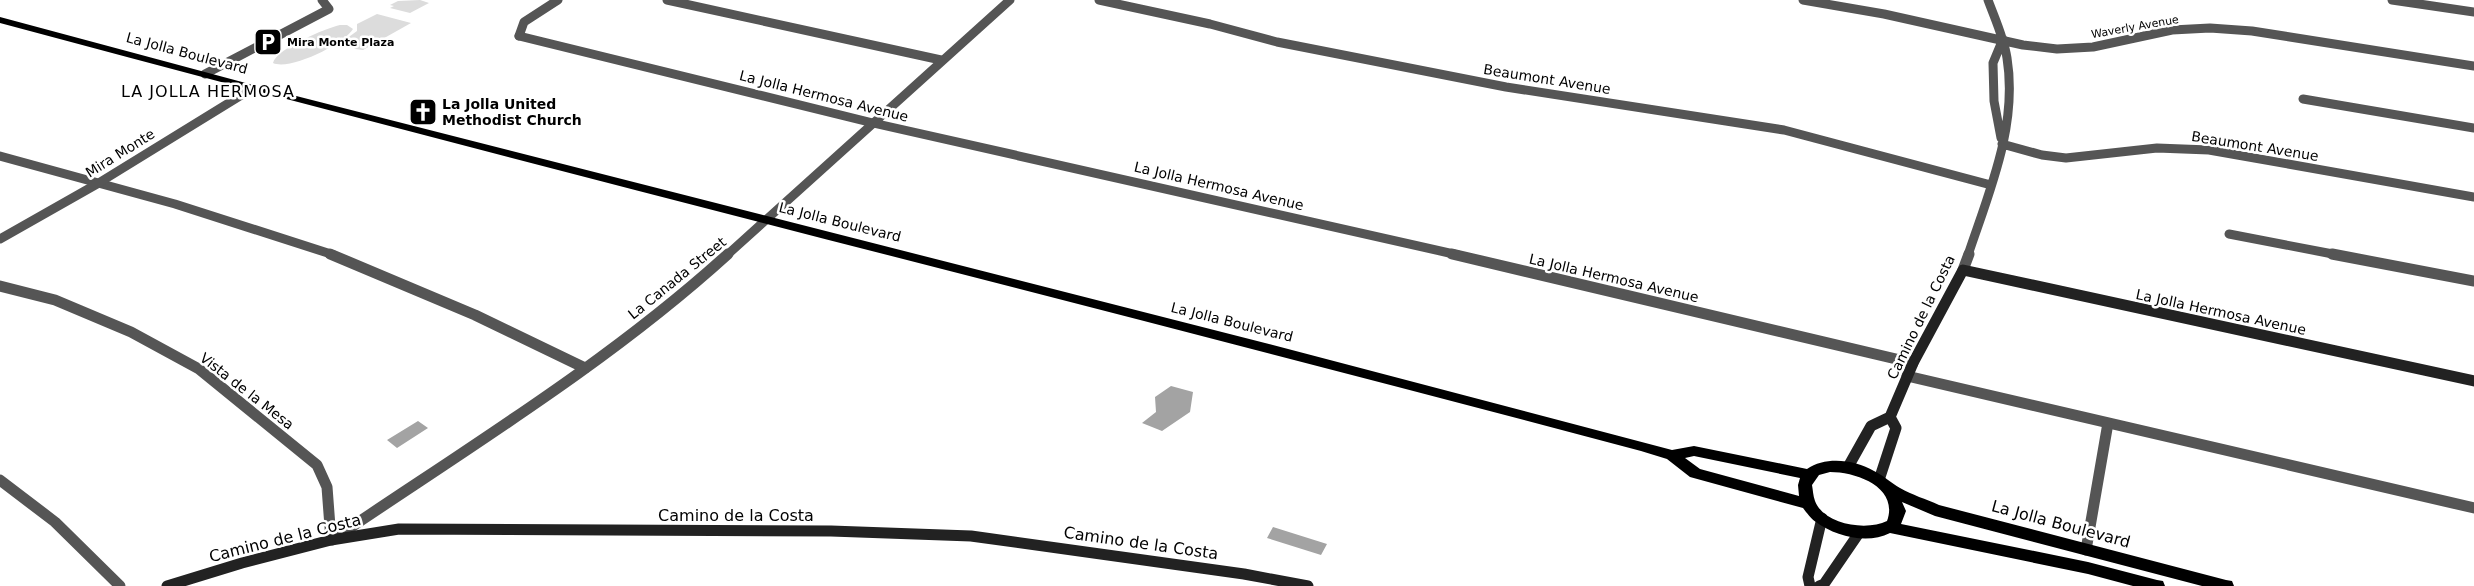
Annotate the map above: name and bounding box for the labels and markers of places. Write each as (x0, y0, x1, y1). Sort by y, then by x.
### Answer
parking icon: Mira Monte Plaza (253, 27, 283, 57)
place label: Mira Monte Plaza (287, 36, 394, 49)
place label: La Jolla United Methodist Church (442, 96, 582, 128)
church icon: La Jolla United Methodist Church (408, 97, 438, 127)

